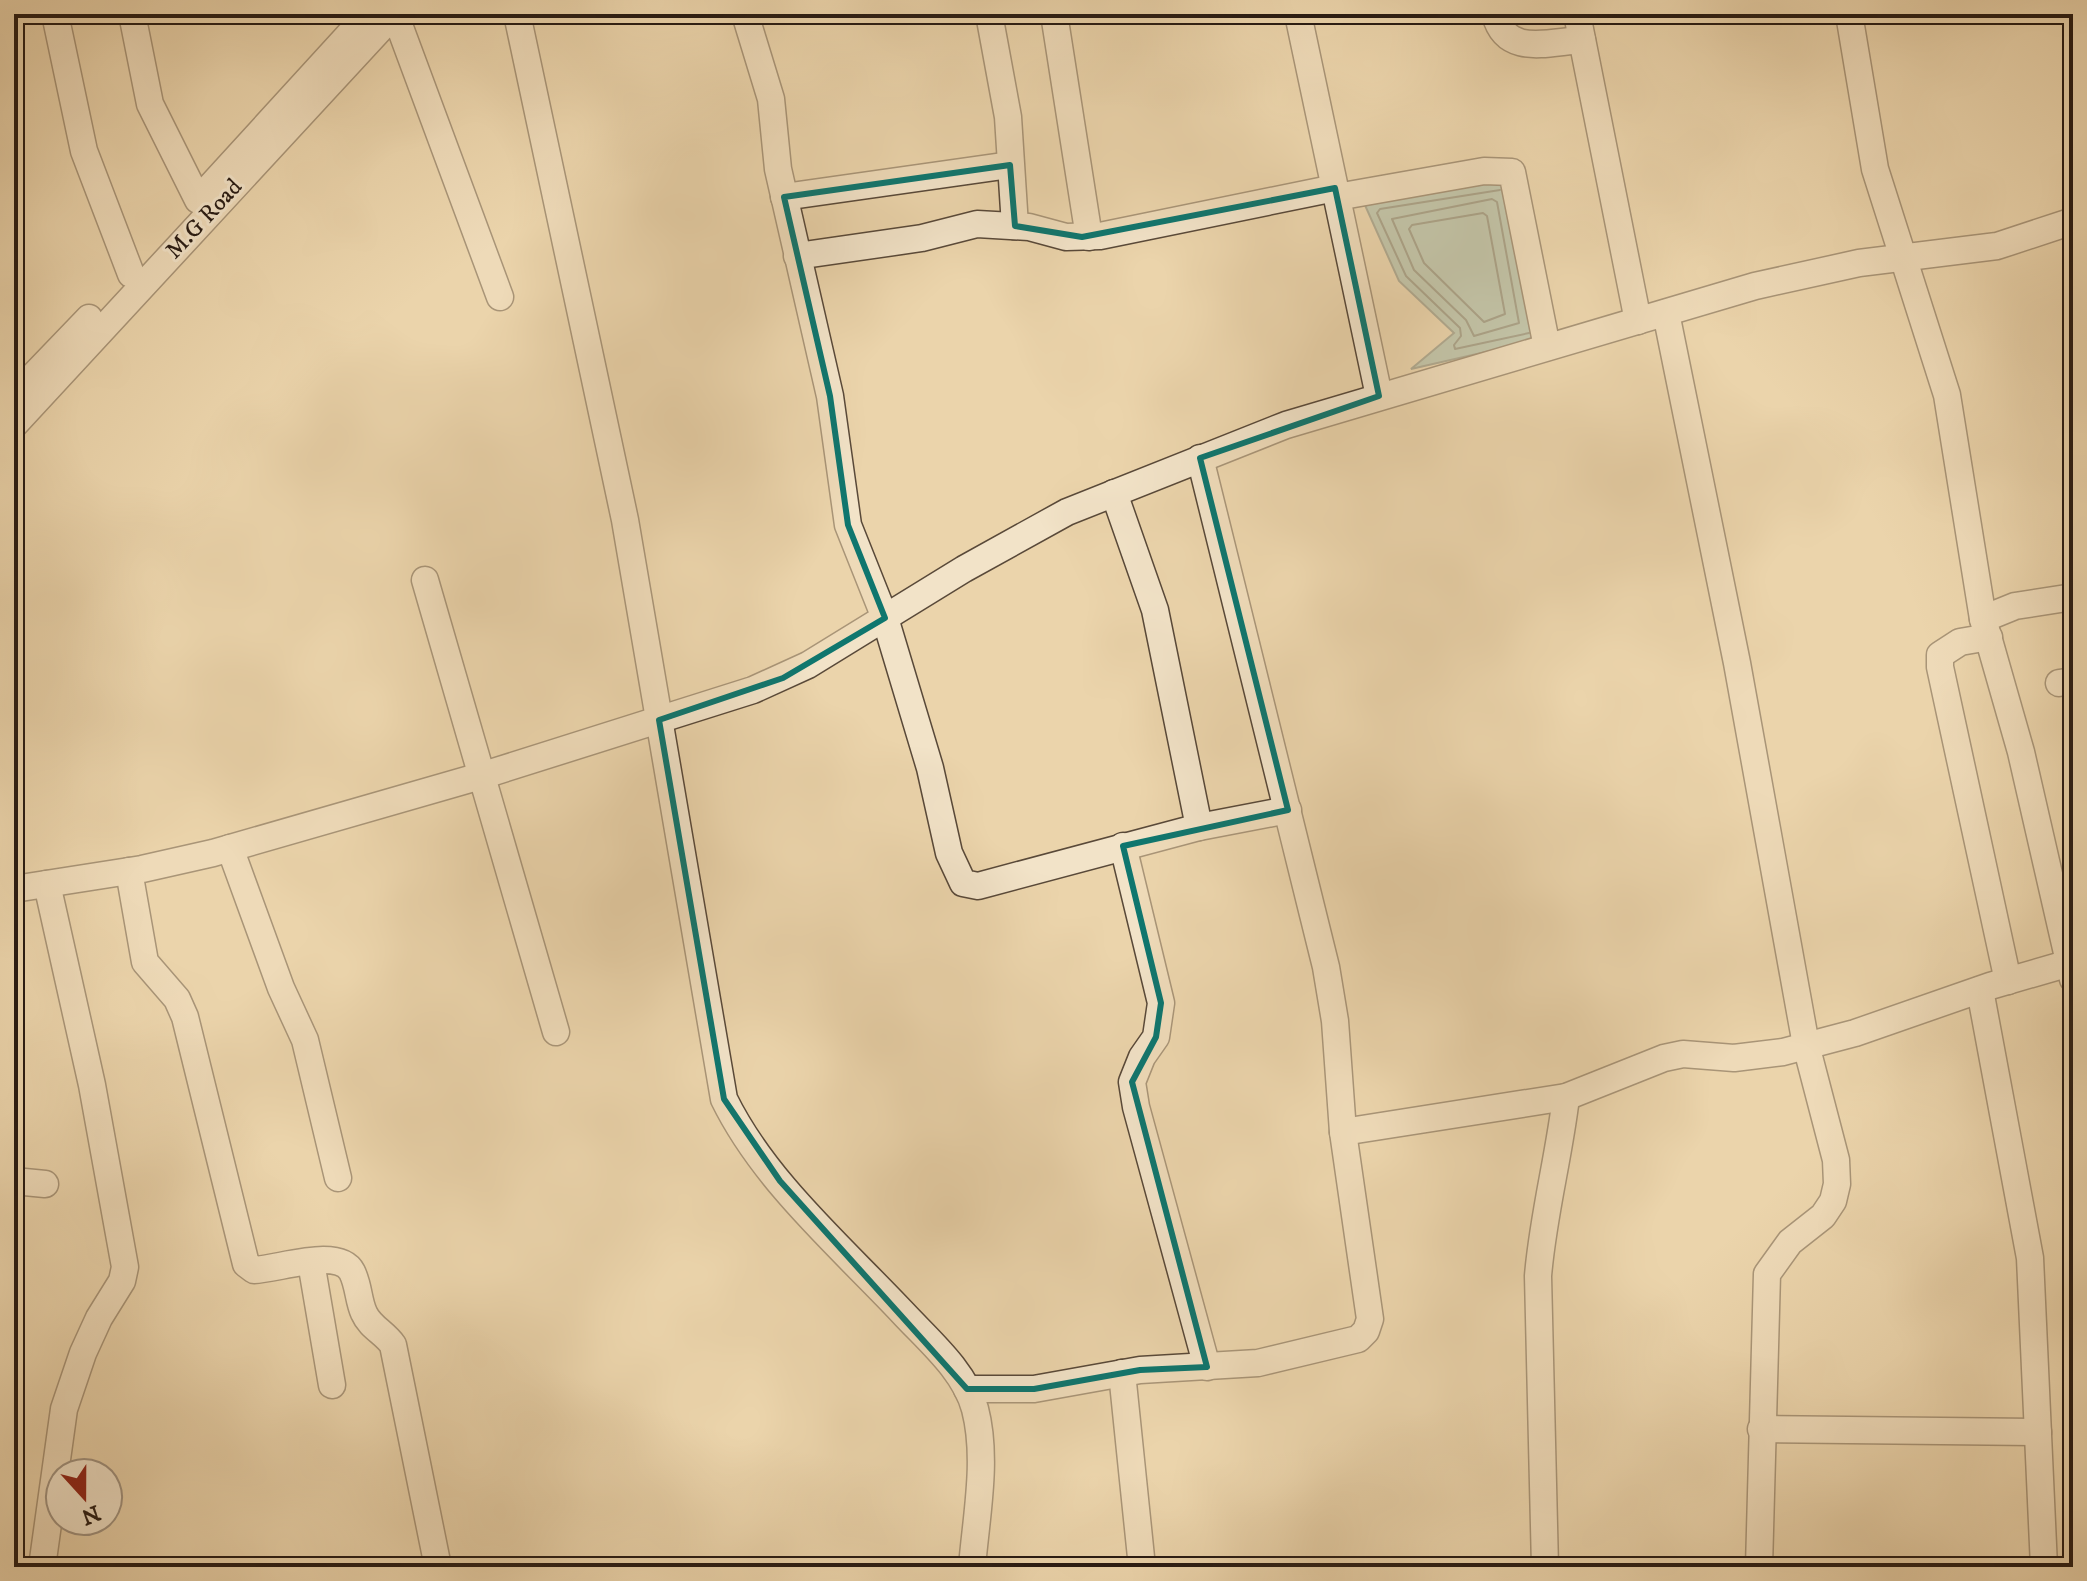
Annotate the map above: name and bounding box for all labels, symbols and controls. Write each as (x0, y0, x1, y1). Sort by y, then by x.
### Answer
street label: M.G Road (159, 173, 249, 265)
north arrow (44, 1457, 124, 1537)
text: N (77, 1498, 104, 1530)

